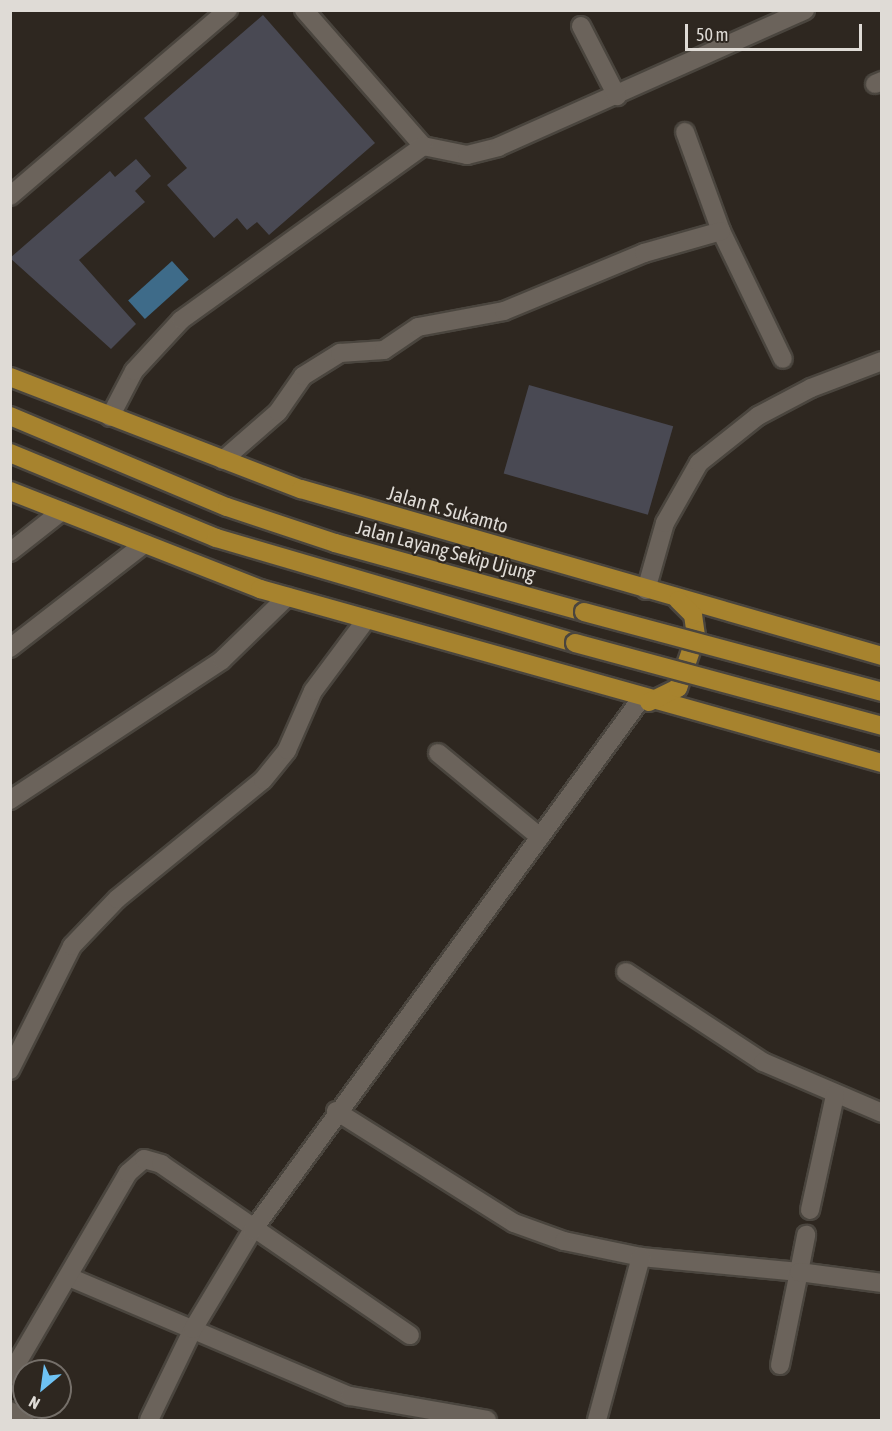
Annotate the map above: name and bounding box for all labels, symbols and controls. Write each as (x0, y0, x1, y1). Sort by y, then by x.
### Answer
scale bar (688, 12, 865, 50)
text: 50 m (696, 24, 728, 45)
street label: Jalan R. Sukamto (385, 480, 511, 538)
street label: Jalan Layang Sekip Ujung (354, 514, 538, 586)
north arrow (12, 1359, 72, 1419)
text: N (26, 1393, 43, 1413)

